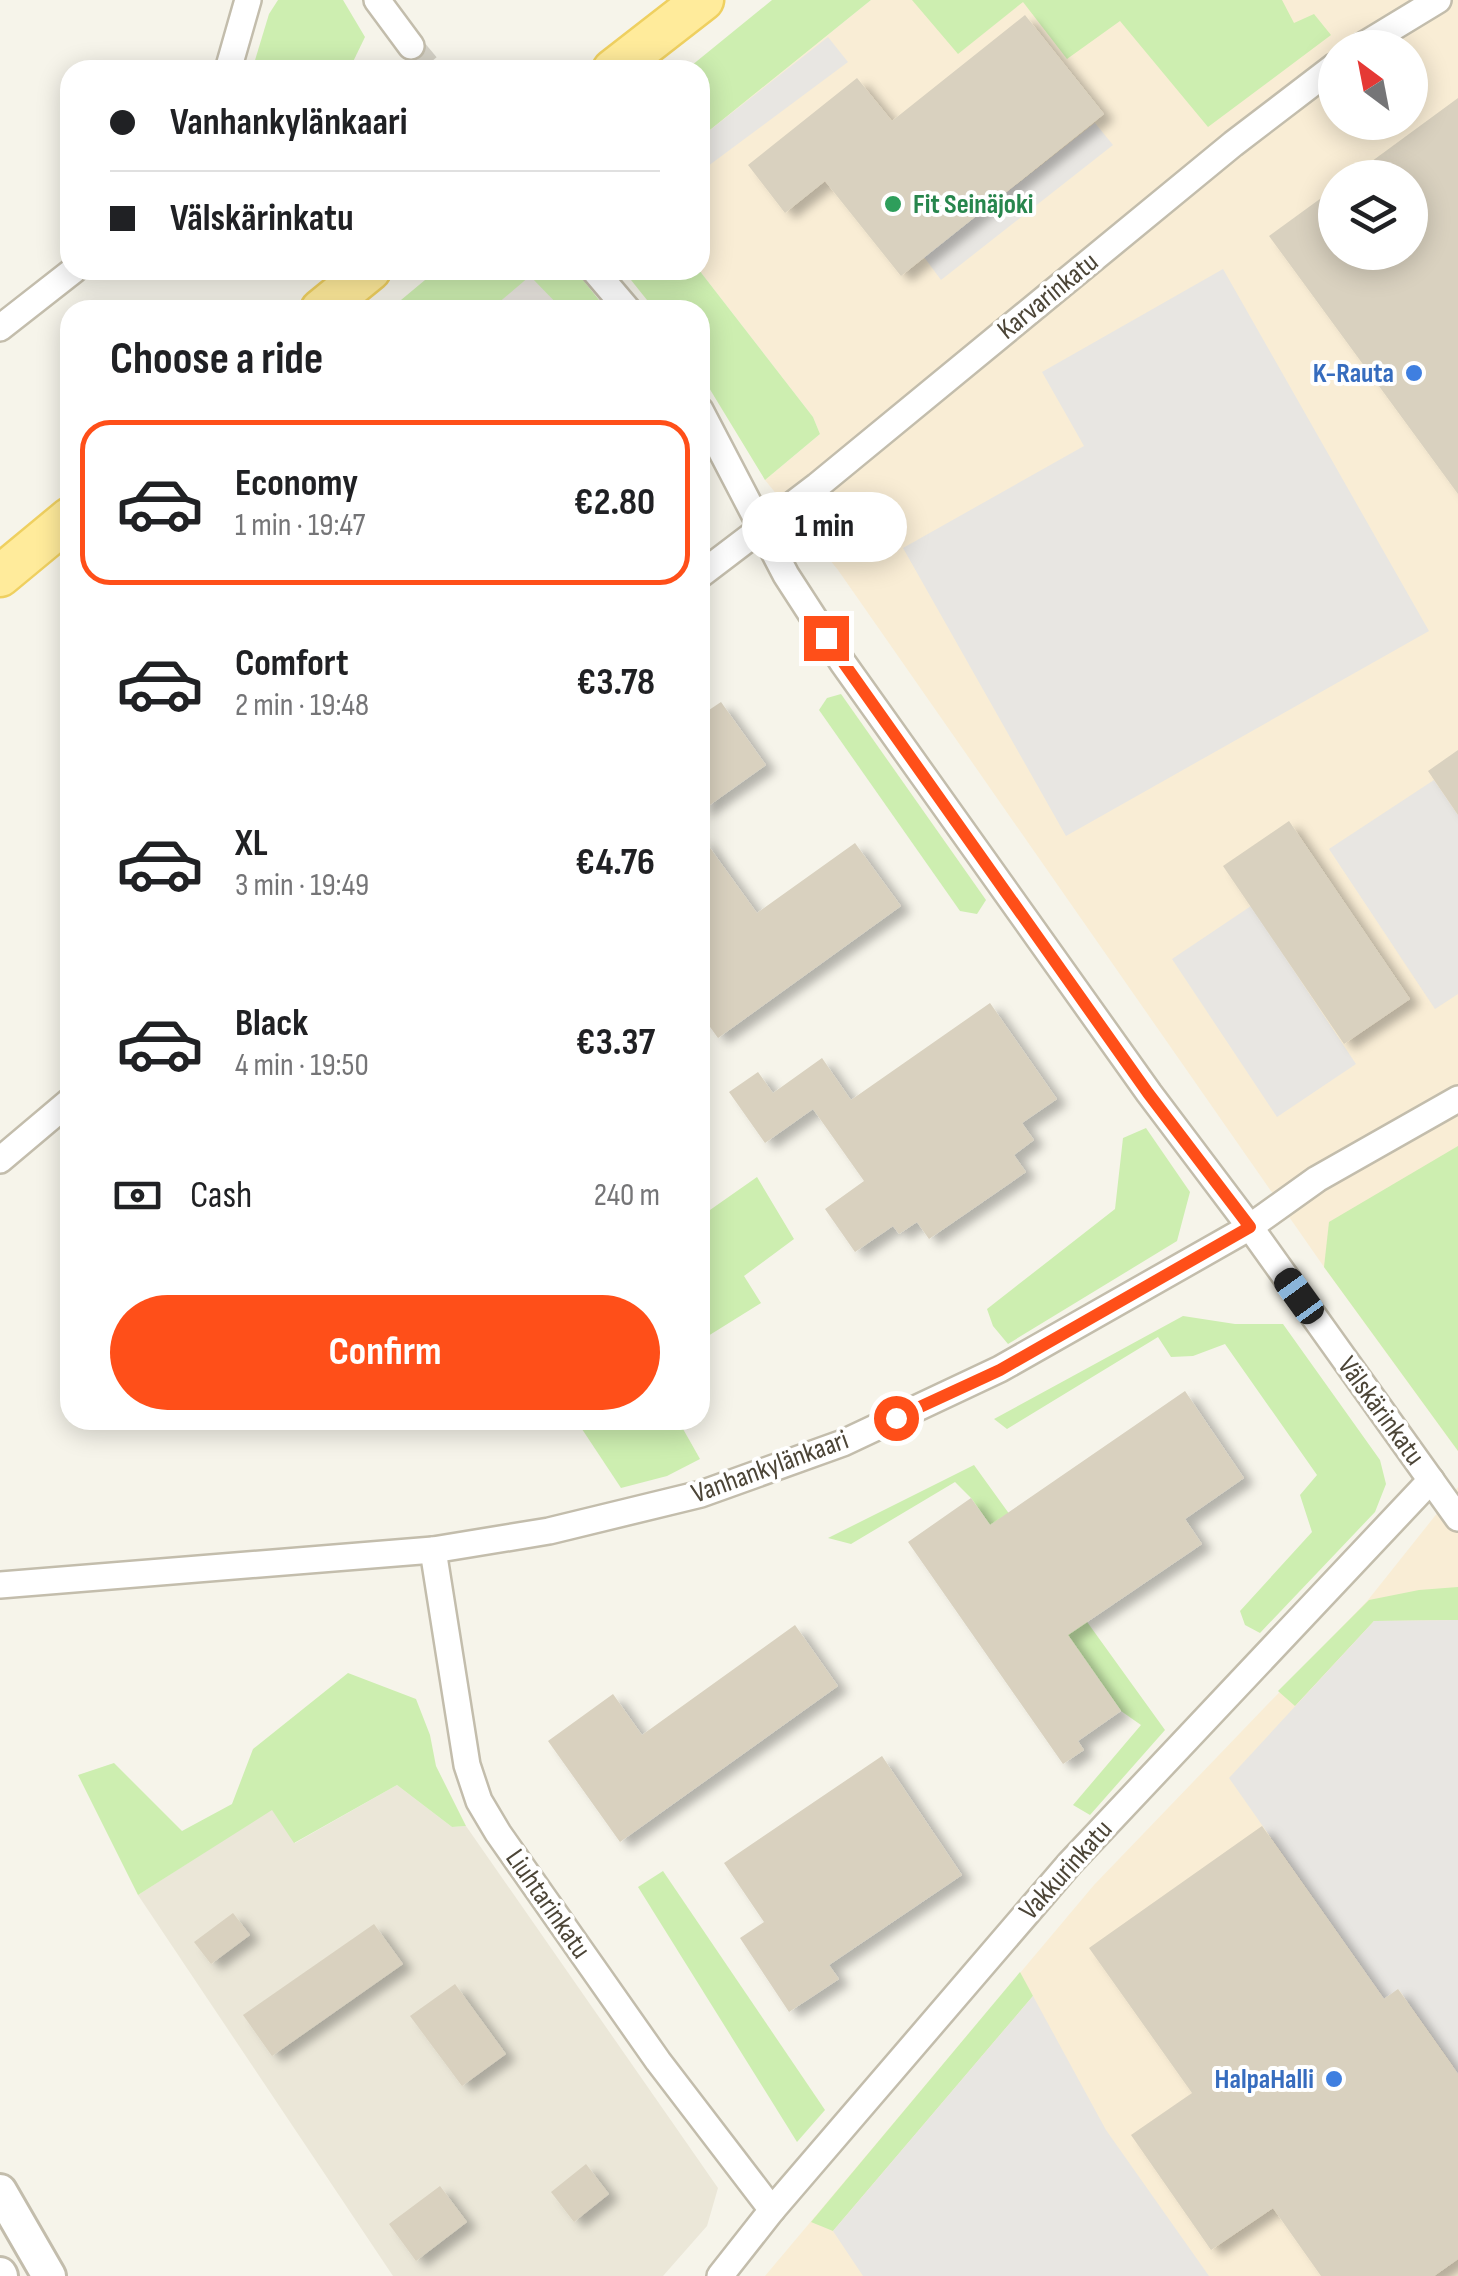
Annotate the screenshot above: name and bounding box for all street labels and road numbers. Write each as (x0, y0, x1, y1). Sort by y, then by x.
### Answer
street label: Karvarinkatu (991, 246, 1105, 346)
street label: Välskärinkatu (1331, 1350, 1431, 1472)
street label: Vanhankylänkaari (687, 1423, 853, 1511)
street label: Vakkurinkatu (1013, 1813, 1119, 1927)
street label: Liuhtarinkatu (498, 1843, 598, 1965)

